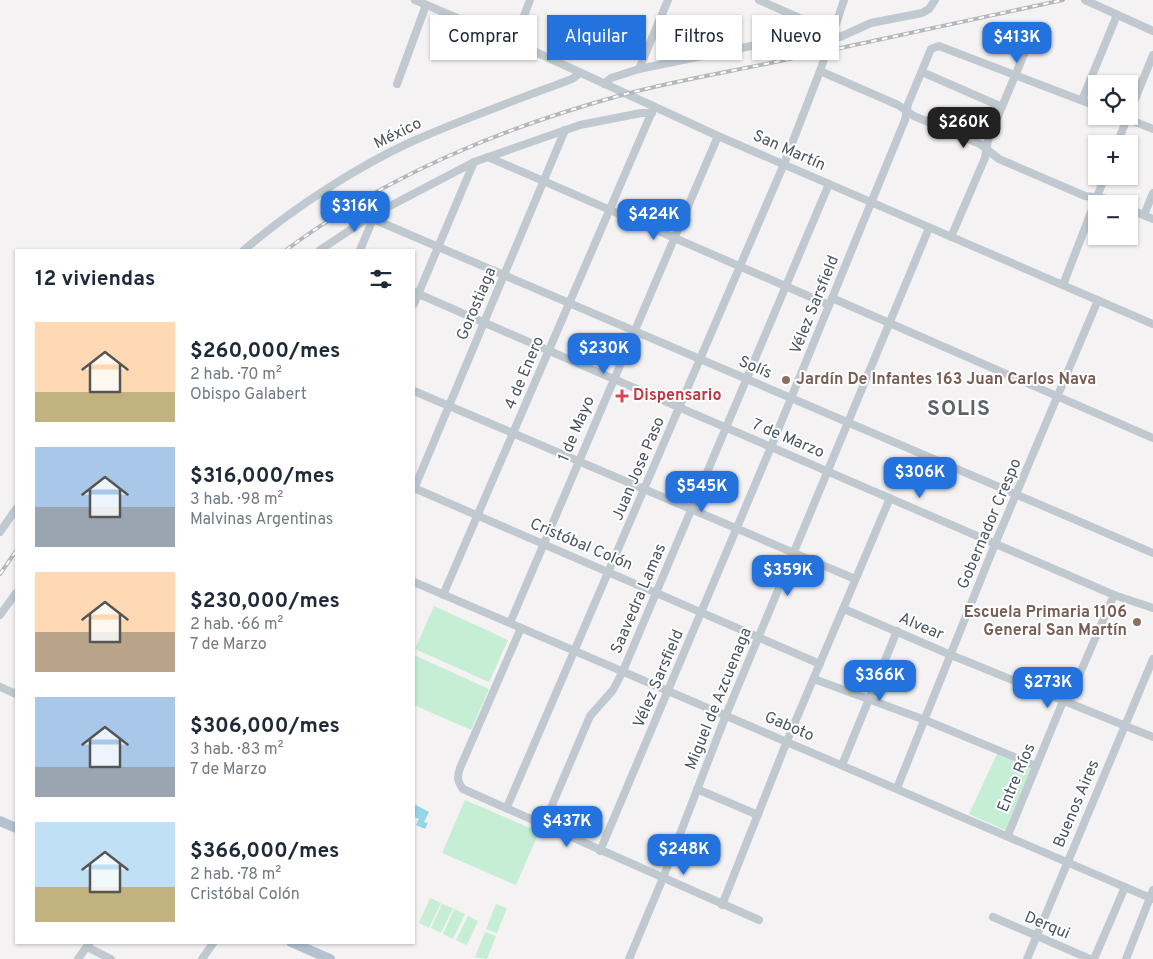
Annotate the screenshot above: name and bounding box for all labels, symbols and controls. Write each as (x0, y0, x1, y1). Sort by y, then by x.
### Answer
chip: Comprar (430, 15, 537, 60)
chip: Alquilar (547, 15, 646, 60)
chip: Filtros (656, 15, 742, 60)
chip: Nuevo (752, 15, 839, 60)
pin: $413K (982, 22, 1052, 64)
text: $413K (993, 28, 1041, 48)
map controls (1088, 75, 1138, 245)
button: locate (1088, 75, 1138, 125)
pin: $260K (929, 106, 999, 149)
text: $260K (938, 113, 990, 133)
street label: México (371, 114, 425, 154)
street label: San Martín (749, 126, 829, 176)
button: + (1088, 135, 1138, 185)
pin: $316K (320, 190, 390, 233)
button: − (1088, 195, 1138, 245)
text: $316K (332, 197, 378, 217)
pin: $424K (619, 198, 689, 241)
text: $424K (628, 205, 680, 225)
street label: Vélez Sarsfield (786, 253, 844, 357)
street label: Gorostiaga (453, 264, 501, 344)
icon: filters (367, 265, 395, 293)
text: 12 viviendas (35, 266, 155, 293)
pin: $230K (569, 332, 639, 375)
street label: 4 de Enero (501, 333, 549, 412)
text: $260,000/mes (190, 338, 340, 365)
text: $230K (579, 339, 629, 359)
icon: home (75, 342, 135, 402)
street label: Solís (735, 352, 775, 384)
text: 2 hab. · 70 m² (190, 365, 282, 385)
place label: Jardín De Infantes 163 Juan Carlos Nava (796, 370, 1096, 390)
marker: Jardín De Infantes 163 Juan Carlos Nava (780, 374, 792, 386)
text: Obispo Galabert (190, 385, 307, 405)
place label: Dispensario (633, 386, 721, 406)
marker: Dispensario (615, 389, 629, 403)
street label: 1 de Mayo (554, 393, 600, 465)
district label: SOLIS (927, 396, 991, 423)
street label: Juan Jose Paso (608, 414, 670, 524)
street label: 7 de Marzo (749, 415, 827, 463)
pin: $306K (885, 456, 955, 499)
street label: Gobernador Crespo (953, 456, 1027, 592)
text: $316,000/mes (190, 463, 335, 490)
text: $306K (895, 463, 945, 483)
icon: home (75, 467, 135, 527)
pin: $545K (667, 470, 737, 513)
text: $545K (676, 477, 728, 497)
text: 3 hab. · 98 m² (190, 490, 283, 510)
text: Malvinas Argentinas (190, 510, 333, 530)
street label: Cristóbal Colón (527, 514, 635, 576)
street label: Saavedra Lamas (607, 541, 671, 657)
pin: $359K (753, 554, 823, 597)
text: $359K (763, 561, 813, 581)
text: $230,000/mes (190, 588, 340, 615)
icon: home (75, 592, 135, 652)
place label: Escuela Primaria 1106 General San Martín (964, 603, 1127, 641)
street label: Alvear (896, 609, 946, 645)
text: 2 hab. · 66 m² (190, 615, 283, 635)
marker: Escuela Primaria 1106 General San Martín (1131, 616, 1143, 628)
street label: Miguel de Azcuenaga (681, 625, 757, 773)
street label: Vélez Sarsfield (629, 627, 689, 731)
text: 7 de Marzo (190, 635, 267, 655)
pin: $366K (845, 660, 915, 702)
text: $366K (855, 666, 905, 686)
pin: $273K (1013, 666, 1083, 709)
text: $273K (1024, 673, 1072, 693)
street label: Gaboto (761, 708, 817, 746)
text: $306,000/mes (190, 713, 340, 740)
icon: home (75, 717, 135, 777)
text: 3 hab. · 83 m² (190, 740, 283, 760)
street label: Entre Ríos (994, 741, 1040, 815)
street label: Buenos Aires (1050, 757, 1104, 851)
text: 7 de Marzo (190, 760, 267, 780)
pin: $437K (532, 806, 602, 848)
text: $437K (542, 812, 592, 832)
pin: $248K (649, 834, 719, 876)
text: $366,000/mes (190, 838, 339, 865)
text: $248K (658, 840, 710, 860)
icon: home (75, 842, 135, 902)
text: 2 hab. · 78 m² (190, 865, 281, 885)
text: Cristóbal Colón (190, 885, 300, 905)
street label: Derqui (1021, 908, 1073, 944)

